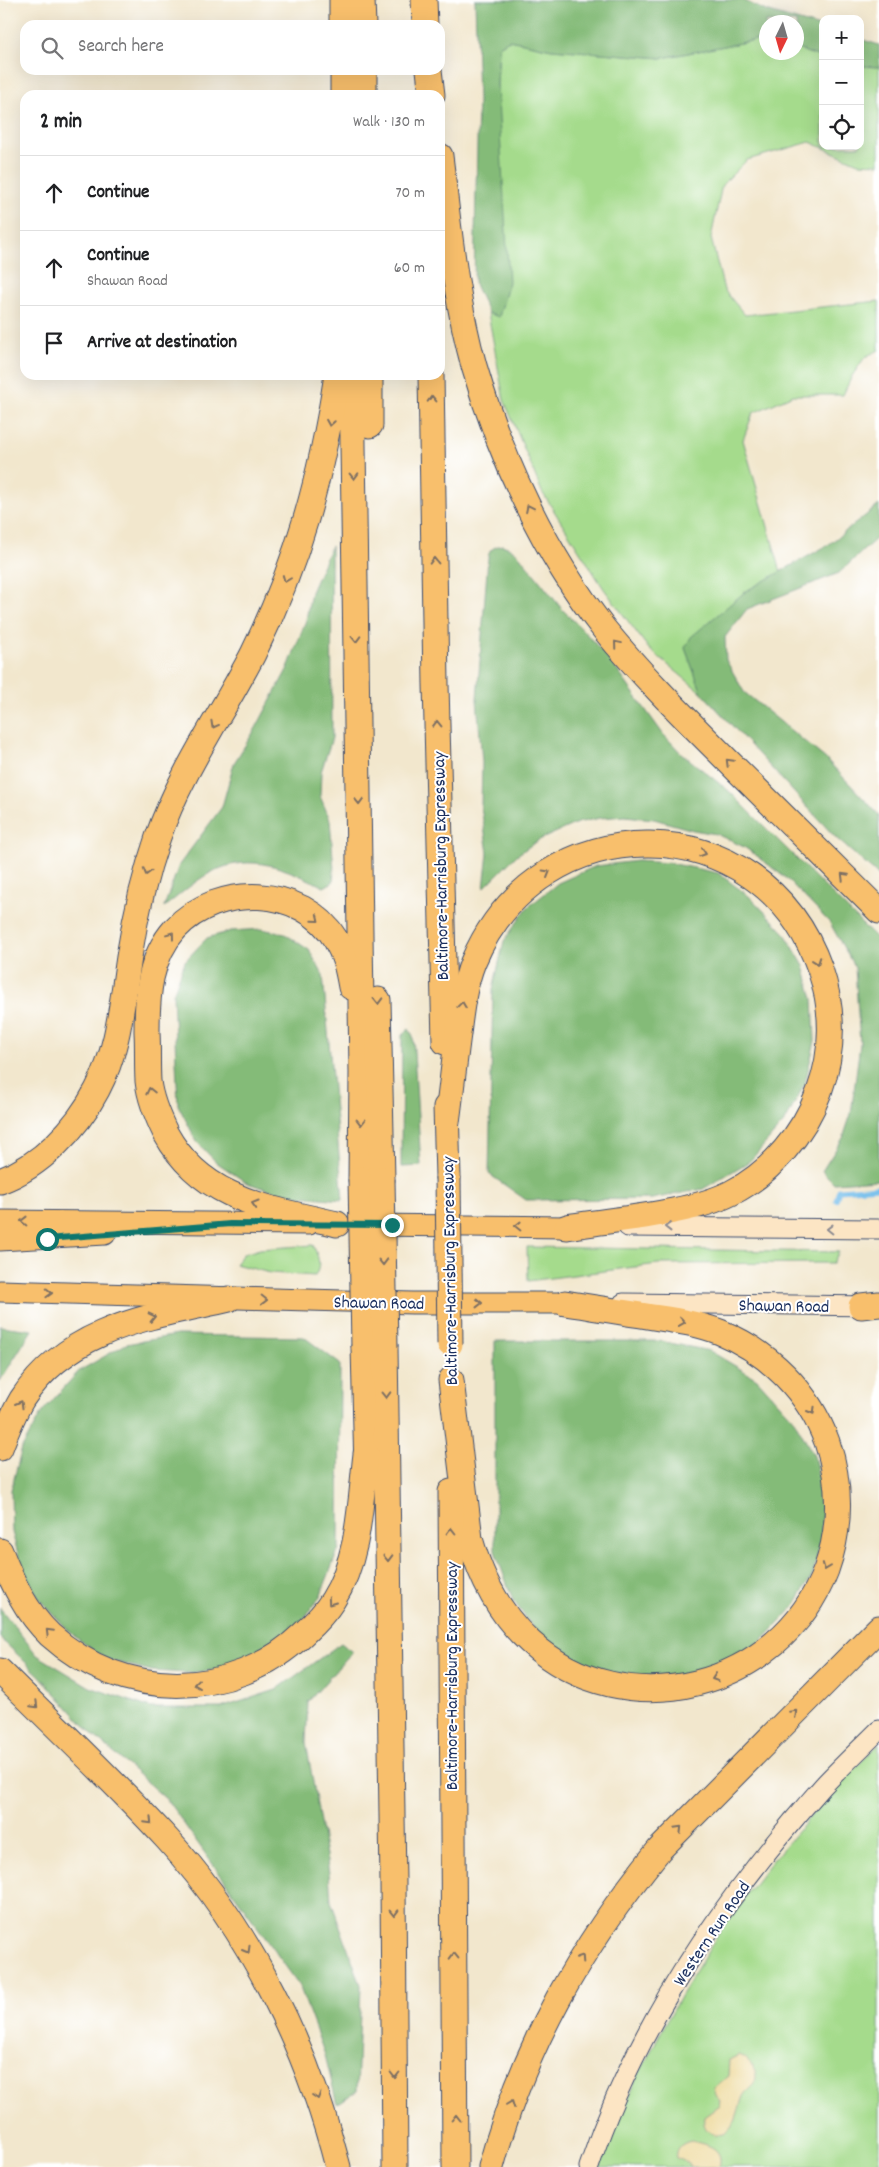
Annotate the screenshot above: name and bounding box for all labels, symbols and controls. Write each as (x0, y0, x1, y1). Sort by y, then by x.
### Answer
north arrow (759, 15, 804, 60)
map controls (819, 15, 864, 150)
button: + (819, 15, 864, 60)
search box (20, 20, 445, 75)
icon: search (38, 34, 66, 62)
text: Search here (78, 34, 164, 61)
button: − (819, 60, 864, 105)
button: locate (819, 105, 864, 150)
text: 2 min (40, 108, 82, 138)
text: Walk · 130 m (353, 111, 425, 134)
icon: ahead (40, 179, 68, 207)
text: Continue (87, 180, 149, 207)
text: 70 m (395, 182, 425, 205)
text: Continue (87, 243, 149, 270)
icon: ahead (40, 254, 68, 282)
text: 60 m (394, 257, 425, 280)
text: Shawan Road (87, 270, 168, 293)
icon: arrive (40, 329, 68, 357)
text: Arrive at destination (87, 330, 237, 357)
one-way arrow (427, 395, 437, 402)
one-way arrow (325, 419, 335, 428)
one-way arrow (349, 472, 359, 480)
one-way arrow (525, 504, 535, 513)
one-way arrow (429, 557, 439, 565)
one-way arrow (282, 575, 292, 583)
one-way arrow (351, 635, 362, 643)
one-way arrow (615, 641, 623, 650)
one-way arrow (210, 719, 220, 728)
one-way arrow (431, 720, 442, 728)
street label: Baltimore-Harrisburg Expressway (428, 751, 457, 980)
one-way arrow (726, 759, 735, 768)
one-way arrow (353, 797, 364, 805)
one-way arrow (698, 847, 707, 857)
one-way arrow (142, 868, 152, 876)
one-way arrow (542, 869, 551, 879)
one-way arrow (841, 873, 850, 882)
one-way arrow (310, 914, 319, 922)
one-way arrow (165, 931, 174, 941)
one-way arrow (811, 956, 821, 965)
one-way arrow (373, 998, 383, 1005)
one-way arrow (456, 1000, 467, 1008)
one-way arrow (145, 1087, 156, 1096)
one-way arrow (356, 1118, 367, 1126)
street label: Baltimore-Harrisburg Expressway (437, 1156, 466, 1385)
one-way arrow (252, 1200, 260, 1210)
route end (381, 1214, 404, 1237)
one-way arrow (19, 1216, 27, 1226)
one-way arrow (514, 1221, 522, 1231)
one-way arrow (664, 1222, 672, 1232)
one-way arrow (826, 1224, 834, 1234)
route start (36, 1228, 59, 1251)
one-way arrow (378, 1259, 389, 1267)
one-way arrow (45, 1288, 53, 1298)
street label: Shawan Road (333, 1291, 425, 1318)
street label: Shawan Road (738, 1294, 830, 1321)
one-way arrow (260, 1295, 268, 1305)
one-way arrow (475, 1298, 483, 1308)
one-way arrow (147, 1312, 156, 1323)
one-way arrow (678, 1316, 686, 1326)
one-way arrow (381, 1392, 391, 1400)
one-way arrow (14, 1400, 24, 1409)
one-way arrow (805, 1405, 815, 1414)
one-way arrow (446, 1527, 456, 1534)
one-way arrow (383, 1554, 393, 1562)
street label: Baltimore-Harrisburg Expressway (441, 1561, 466, 1790)
one-way arrow (822, 1562, 833, 1571)
one-way arrow (328, 1596, 337, 1606)
one-way arrow (45, 1629, 54, 1638)
one-way arrow (712, 1672, 720, 1682)
one-way arrow (193, 1678, 201, 1689)
one-way arrow (29, 1700, 38, 1709)
one-way arrow (788, 1710, 797, 1719)
one-way arrow (143, 1815, 152, 1824)
one-way arrow (673, 1826, 682, 1835)
street label: Western Run Road (669, 1877, 758, 1992)
one-way arrow (388, 1909, 399, 1917)
one-way arrow (241, 1944, 251, 1953)
one-way arrow (449, 1952, 459, 1960)
one-way arrow (574, 1954, 584, 1963)
one-way arrow (390, 2072, 400, 2079)
one-way arrow (311, 2091, 321, 2100)
one-way arrow (505, 2100, 515, 2109)
one-way arrow (450, 2114, 461, 2122)

